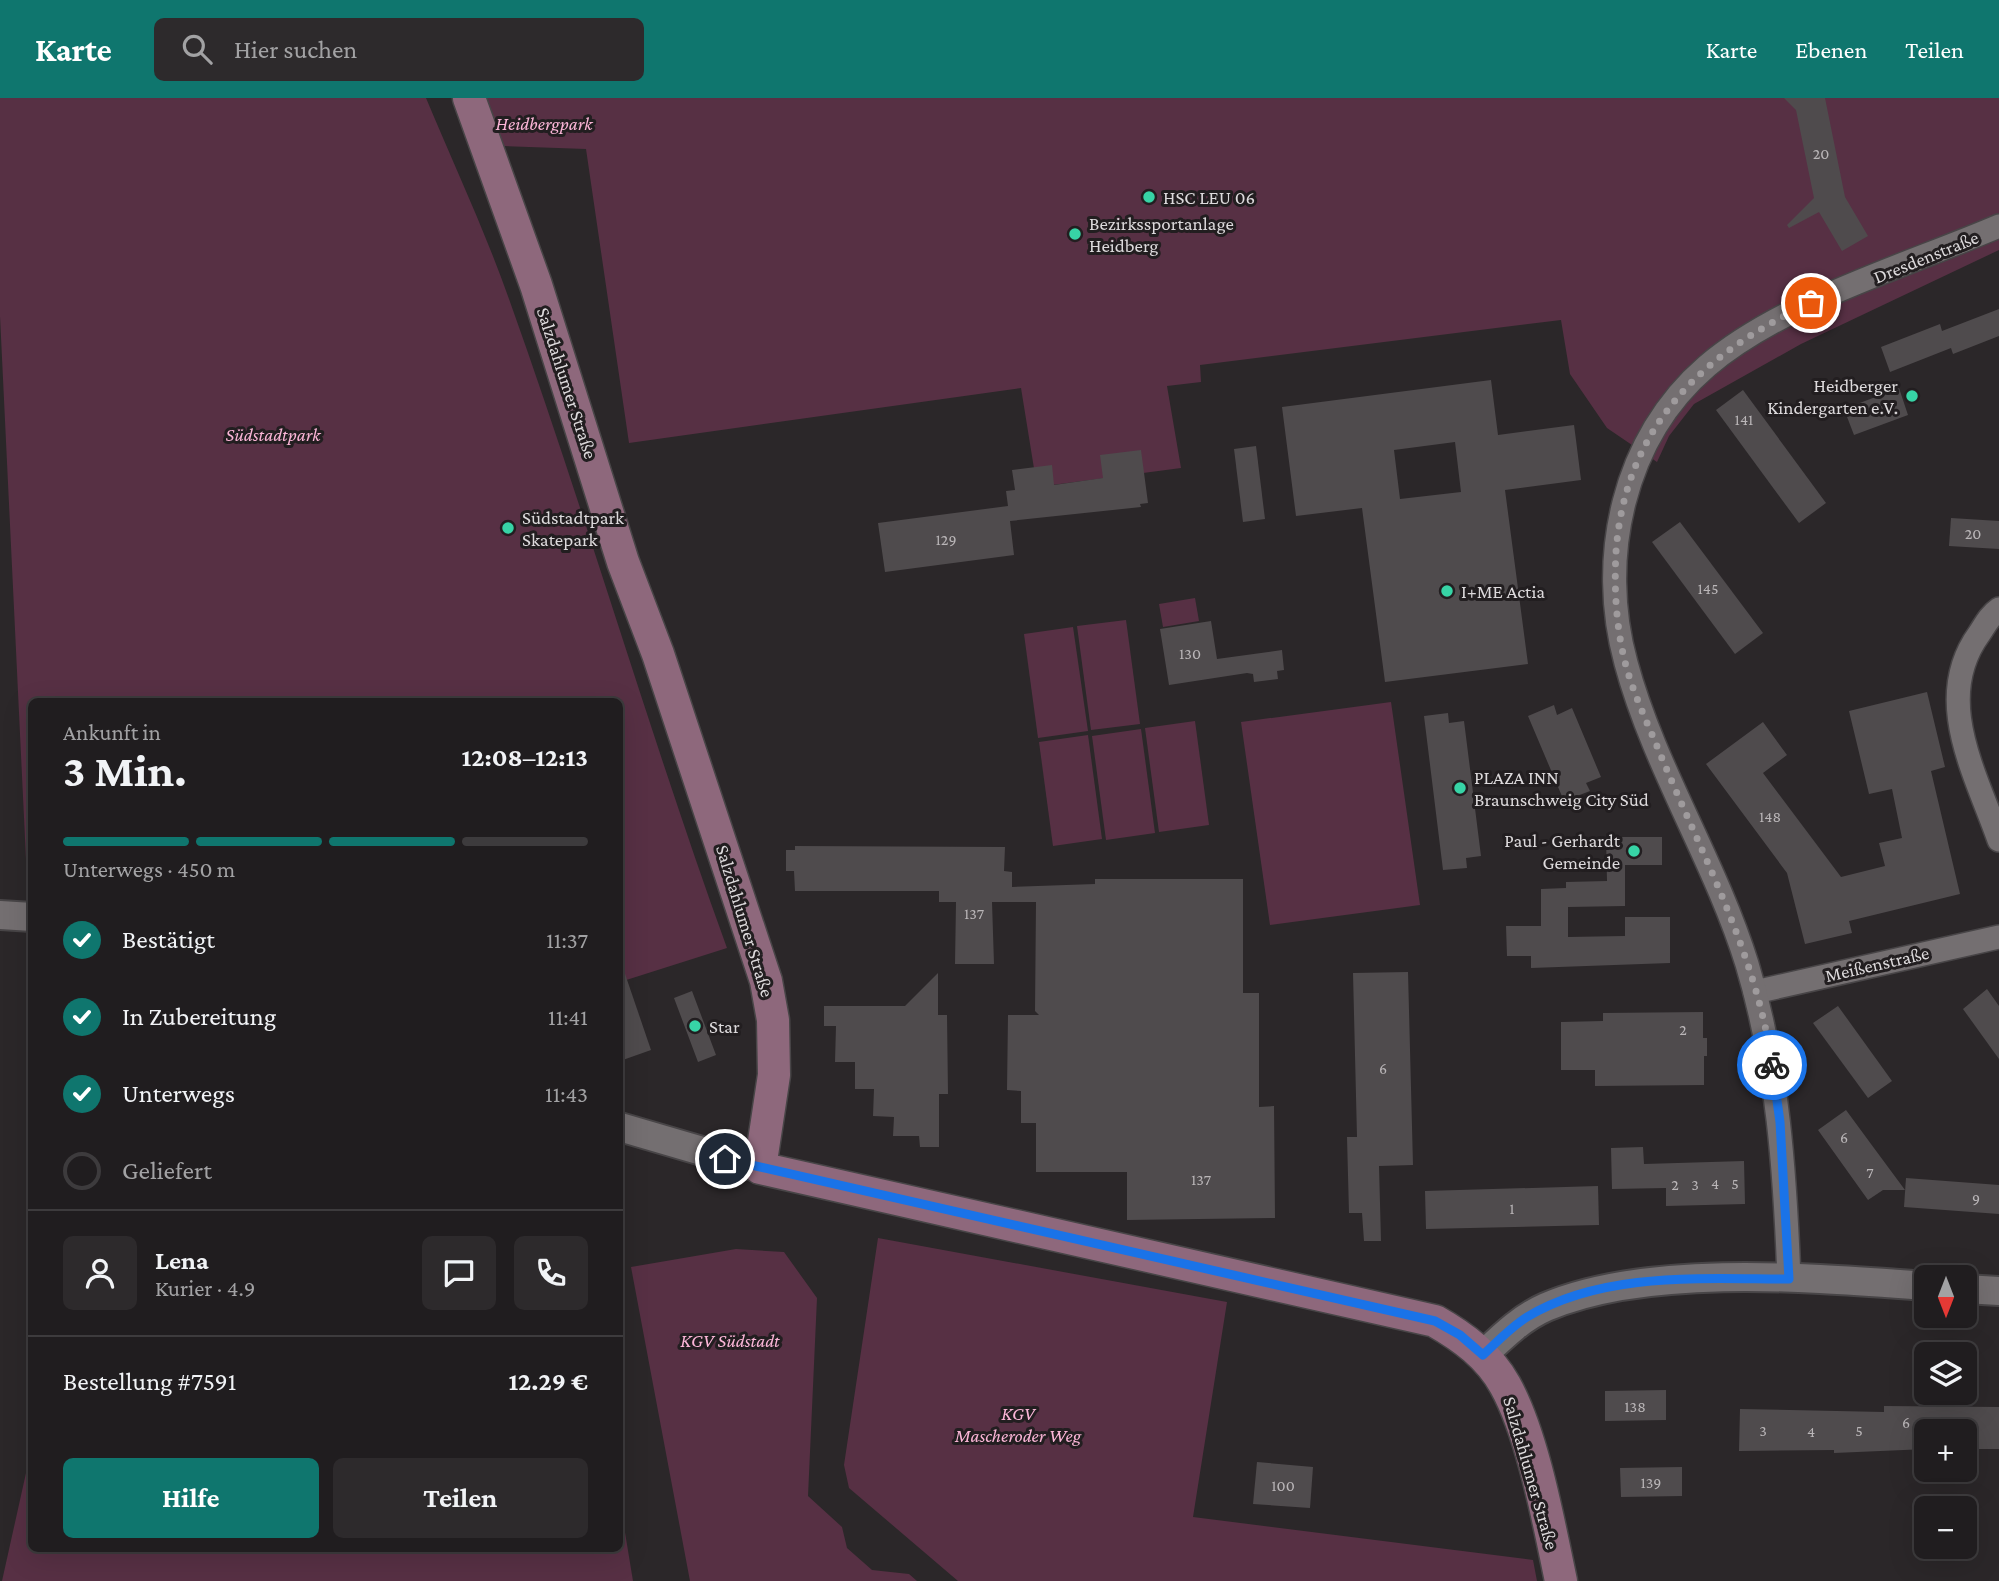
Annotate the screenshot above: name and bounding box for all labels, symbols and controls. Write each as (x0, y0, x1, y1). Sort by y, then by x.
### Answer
search box (154, 18, 644, 81)
icon: search (178, 30, 216, 68)
text: Karte (35, 31, 112, 68)
text: Hier suchen (234, 35, 357, 64)
text: Karte (1706, 36, 1757, 63)
text: Ebenen (1795, 36, 1867, 63)
text: Teilen (1905, 36, 1964, 63)
park label: Heidbergpark (495, 113, 593, 134)
house number: 20 (1813, 145, 1829, 162)
place label: HSC LEU 06 (1163, 187, 1255, 208)
marker: HSC LEU 06 (1141, 189, 1157, 205)
place label: Bezirkssportanlage Heidberg (1089, 213, 1234, 256)
marker: Bezirkssportanlage Heidberg (1067, 226, 1083, 242)
street label: Dresdenstraße (1871, 226, 1981, 288)
pin (1781, 273, 1841, 333)
icon: bag (1792, 284, 1830, 322)
street label: Salzdahlumer Straße (533, 305, 601, 461)
place label: Heidberger Kindergarten e.V. (1767, 375, 1898, 418)
marker: Heidberger Kindergarten e.V. (1904, 388, 1920, 404)
house number: 141 (1735, 411, 1753, 428)
park label: Südstadtpark (226, 424, 321, 445)
place label: Südstadtpark Skatepark (522, 507, 625, 550)
marker: Südstadtpark Skatepark (500, 520, 516, 536)
house number: 20 (1965, 525, 1981, 542)
house number: 129 (935, 531, 957, 548)
house number: 145 (1698, 580, 1718, 597)
place label: I+ME Actia (1461, 581, 1545, 602)
marker: I+ME Actia (1439, 583, 1455, 599)
house number: 130 (1179, 645, 1201, 662)
text: Ankunft in (63, 719, 161, 745)
text: 12:08–12:13 (462, 743, 588, 772)
text: 3 Min. (63, 745, 187, 796)
place label: PLAZA INN Braunschweig City Süd (1474, 767, 1649, 810)
marker: PLAZA INN Braunschweig City Süd (1452, 780, 1468, 796)
house number: 148 (1759, 808, 1781, 825)
place label: Paul - Gerhardt Gemeinde (1504, 830, 1621, 873)
street label: Salzdahlumer Straße (712, 842, 778, 1000)
marker: Paul - Gerhardt Gemeinde (1626, 843, 1642, 859)
text: Unterwegs · 450 m (63, 856, 235, 882)
house number: 137 (964, 905, 985, 922)
icon: check (63, 921, 101, 959)
text: Bestätigt (122, 925, 215, 954)
text: 11:37 (546, 927, 588, 953)
street label: Meißenstraße (1823, 942, 1931, 986)
icon: check (63, 998, 101, 1036)
text: In Zubereitung (122, 1002, 276, 1031)
text: 11:41 (548, 1004, 588, 1030)
place label: Star (709, 1016, 740, 1037)
marker: Star (687, 1018, 703, 1034)
house number: 2 (1679, 1021, 1687, 1038)
courier (1737, 1030, 1807, 1100)
icon: bike (1753, 1046, 1791, 1084)
house number: 6 (1379, 1060, 1387, 1077)
icon: check (63, 1075, 101, 1113)
text: Unterwegs (122, 1079, 235, 1108)
text: 11:43 (545, 1081, 588, 1107)
pin (695, 1129, 755, 1189)
house number: 6 (1840, 1129, 1848, 1146)
icon: home (706, 1140, 744, 1178)
text: Geliefert (122, 1156, 212, 1185)
house number: 7 (1866, 1164, 1874, 1181)
house number: 137 (1191, 1171, 1212, 1188)
house number: 4 (1711, 1175, 1719, 1192)
house number: 5 (1731, 1175, 1739, 1192)
house number: 2 (1671, 1176, 1679, 1193)
house number: 3 (1691, 1176, 1699, 1193)
house number: 9 (1972, 1190, 1980, 1207)
house number: 1 (1509, 1200, 1515, 1217)
button: person (63, 1236, 137, 1310)
button: chat (422, 1236, 496, 1310)
button: phone (514, 1236, 588, 1310)
text: Lena (155, 1246, 209, 1275)
north arrow (1914, 1265, 1978, 1328)
map controls (1914, 1265, 1977, 1559)
text: Kurier · 4.9 (155, 1275, 255, 1301)
park label: KGV Südstadt (680, 1330, 780, 1351)
button: layers (1914, 1342, 1977, 1405)
text: Bestellung #7591 (63, 1367, 236, 1396)
text: 12.29 € (508, 1367, 588, 1396)
street label: Salzdahlumer Straße (1499, 1394, 1563, 1552)
house number: 138 (1624, 1398, 1646, 1415)
park label: KGV Mascheroder Weg (954, 1403, 1082, 1446)
house number: 6 (1902, 1414, 1910, 1431)
button: + (1914, 1419, 1977, 1482)
house number: 3 (1759, 1422, 1767, 1439)
house number: 5 (1855, 1422, 1863, 1439)
house number: 4 (1807, 1423, 1815, 1440)
button: Hilfe (63, 1458, 319, 1538)
button: Teilen (333, 1458, 588, 1538)
house number: 139 (1641, 1474, 1661, 1491)
house number: 100 (1271, 1477, 1295, 1494)
button: − (1914, 1496, 1977, 1559)

